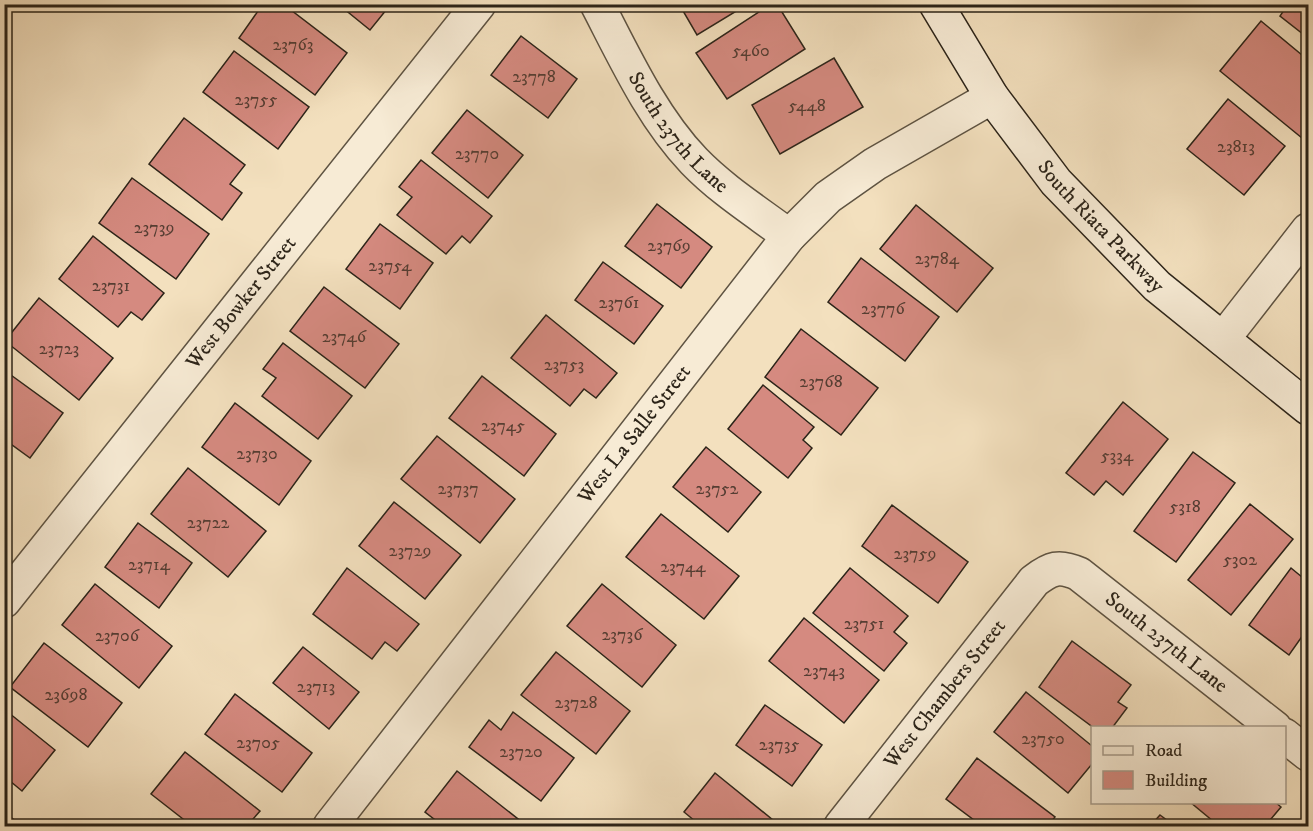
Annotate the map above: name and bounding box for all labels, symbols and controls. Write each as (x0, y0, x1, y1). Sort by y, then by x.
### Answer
house number: 23763 (272, 34, 314, 56)
house number: 5460 (732, 40, 770, 62)
house number: 23778 (512, 66, 556, 88)
street label: South 237th Lane (622, 67, 734, 199)
house number: 23755 (235, 89, 277, 111)
house number: 5448 (788, 95, 826, 117)
house number: 23813 (1217, 136, 1255, 158)
house number: 23770 (455, 143, 499, 165)
street label: South Riata Parkway (1031, 155, 1170, 299)
house number: 23739 (134, 217, 174, 239)
street label: West Bowker Street (180, 231, 302, 375)
house number: 23769 (647, 235, 691, 257)
house number: 23784 (915, 248, 960, 270)
house number: 23754 (368, 255, 412, 277)
house number: 23731 (92, 275, 130, 297)
house number: 23761 (599, 292, 639, 314)
house number: 23776 (861, 298, 906, 320)
house number: 23746 (322, 326, 367, 348)
house number: 23723 (39, 338, 79, 360)
house number: 23753 (544, 354, 584, 376)
street label: West La Salle Street (572, 360, 697, 510)
house number: 23768 (799, 371, 843, 393)
house number: 23745 (481, 415, 525, 437)
house number: 23730 (236, 443, 278, 465)
house number: 5334 (1101, 445, 1134, 467)
house number: 23737 (437, 478, 479, 500)
house number: 23752 (696, 478, 739, 500)
house number: 5318 (1169, 496, 1201, 518)
house number: 23722 (187, 512, 230, 534)
house number: 23729 (389, 540, 431, 562)
house number: 23759 (894, 543, 936, 565)
house number: 5302 (1223, 549, 1257, 571)
house number: 23714 (128, 554, 171, 576)
house number: 23744 (660, 556, 706, 578)
street label: South 237th Lane (1100, 586, 1233, 699)
house number: 23751 (844, 613, 884, 635)
street label: West Chambers Street (878, 614, 1012, 775)
house number: 23736 (601, 624, 643, 646)
house number: 23706 (95, 625, 140, 647)
house number: 23743 (803, 660, 845, 682)
house number: 23713 (297, 676, 335, 698)
house number: 23698 (45, 684, 87, 706)
house number: 23728 (555, 692, 597, 714)
legend (1091, 726, 1286, 804)
house number: 23750 (1021, 728, 1065, 750)
house number: 23705 (236, 732, 280, 754)
house number: 23735 (759, 734, 799, 756)
text: Road (1145, 740, 1182, 762)
house number: 23720 (499, 741, 543, 763)
text: Building (1145, 770, 1207, 792)

